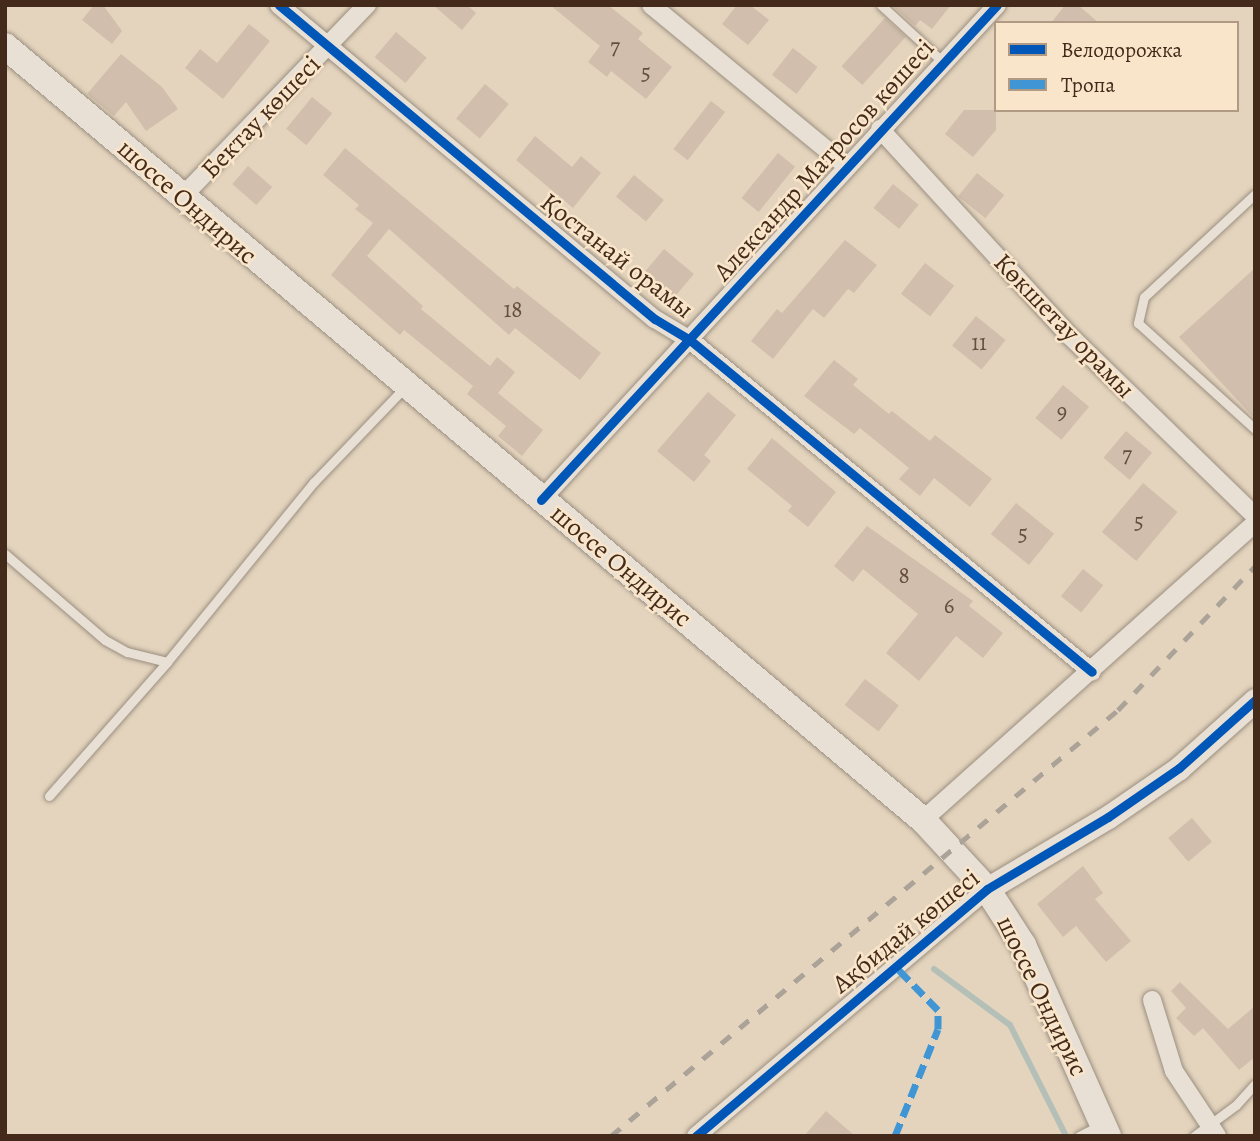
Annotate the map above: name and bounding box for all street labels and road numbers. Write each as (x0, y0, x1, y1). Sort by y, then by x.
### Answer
street label: Александр Матросов көшесі (707, 33, 941, 287)
street label: Бектау көшесі (195, 49, 327, 185)
street label: шоссе Ондирис (111, 133, 263, 271)
street label: Қостанай орамы (534, 187, 700, 325)
street label: Көкшетау орамы (987, 247, 1141, 405)
street label: шоссе Ондирис (544, 498, 698, 634)
street label: Ақбидай көшесі (826, 862, 986, 1000)
street label: шоссе Ондирис (990, 911, 1094, 1081)

